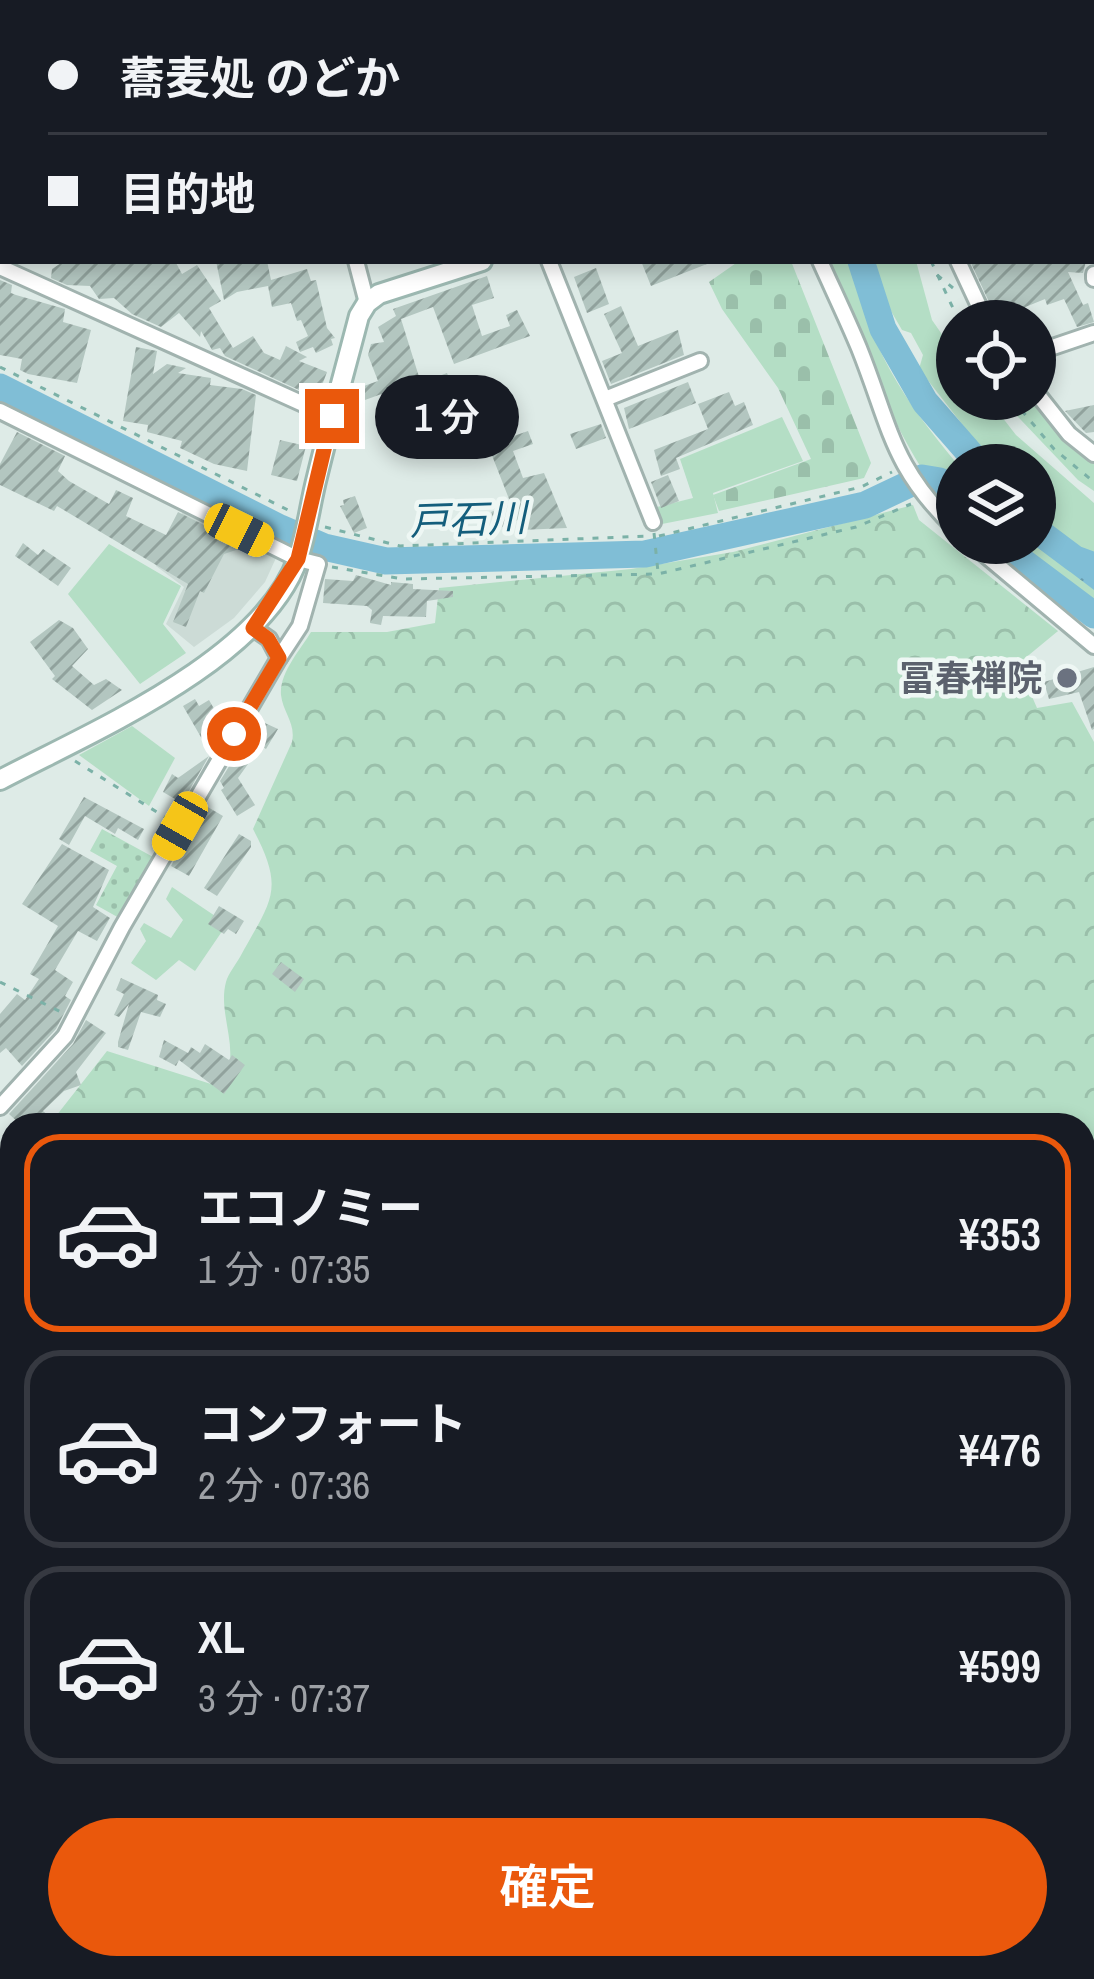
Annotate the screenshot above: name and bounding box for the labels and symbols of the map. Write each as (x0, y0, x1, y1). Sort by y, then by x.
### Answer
callout: 1 分 (374, 374, 518, 458)
route end (305, 389, 359, 443)
water label: 戸石川 (409, 491, 531, 547)
car (199, 498, 279, 562)
place label: 冨春禅院 (899, 654, 1043, 702)
marker: 冨春禅院 (1054, 665, 1080, 691)
route start (207, 707, 261, 761)
car (146, 786, 214, 866)

